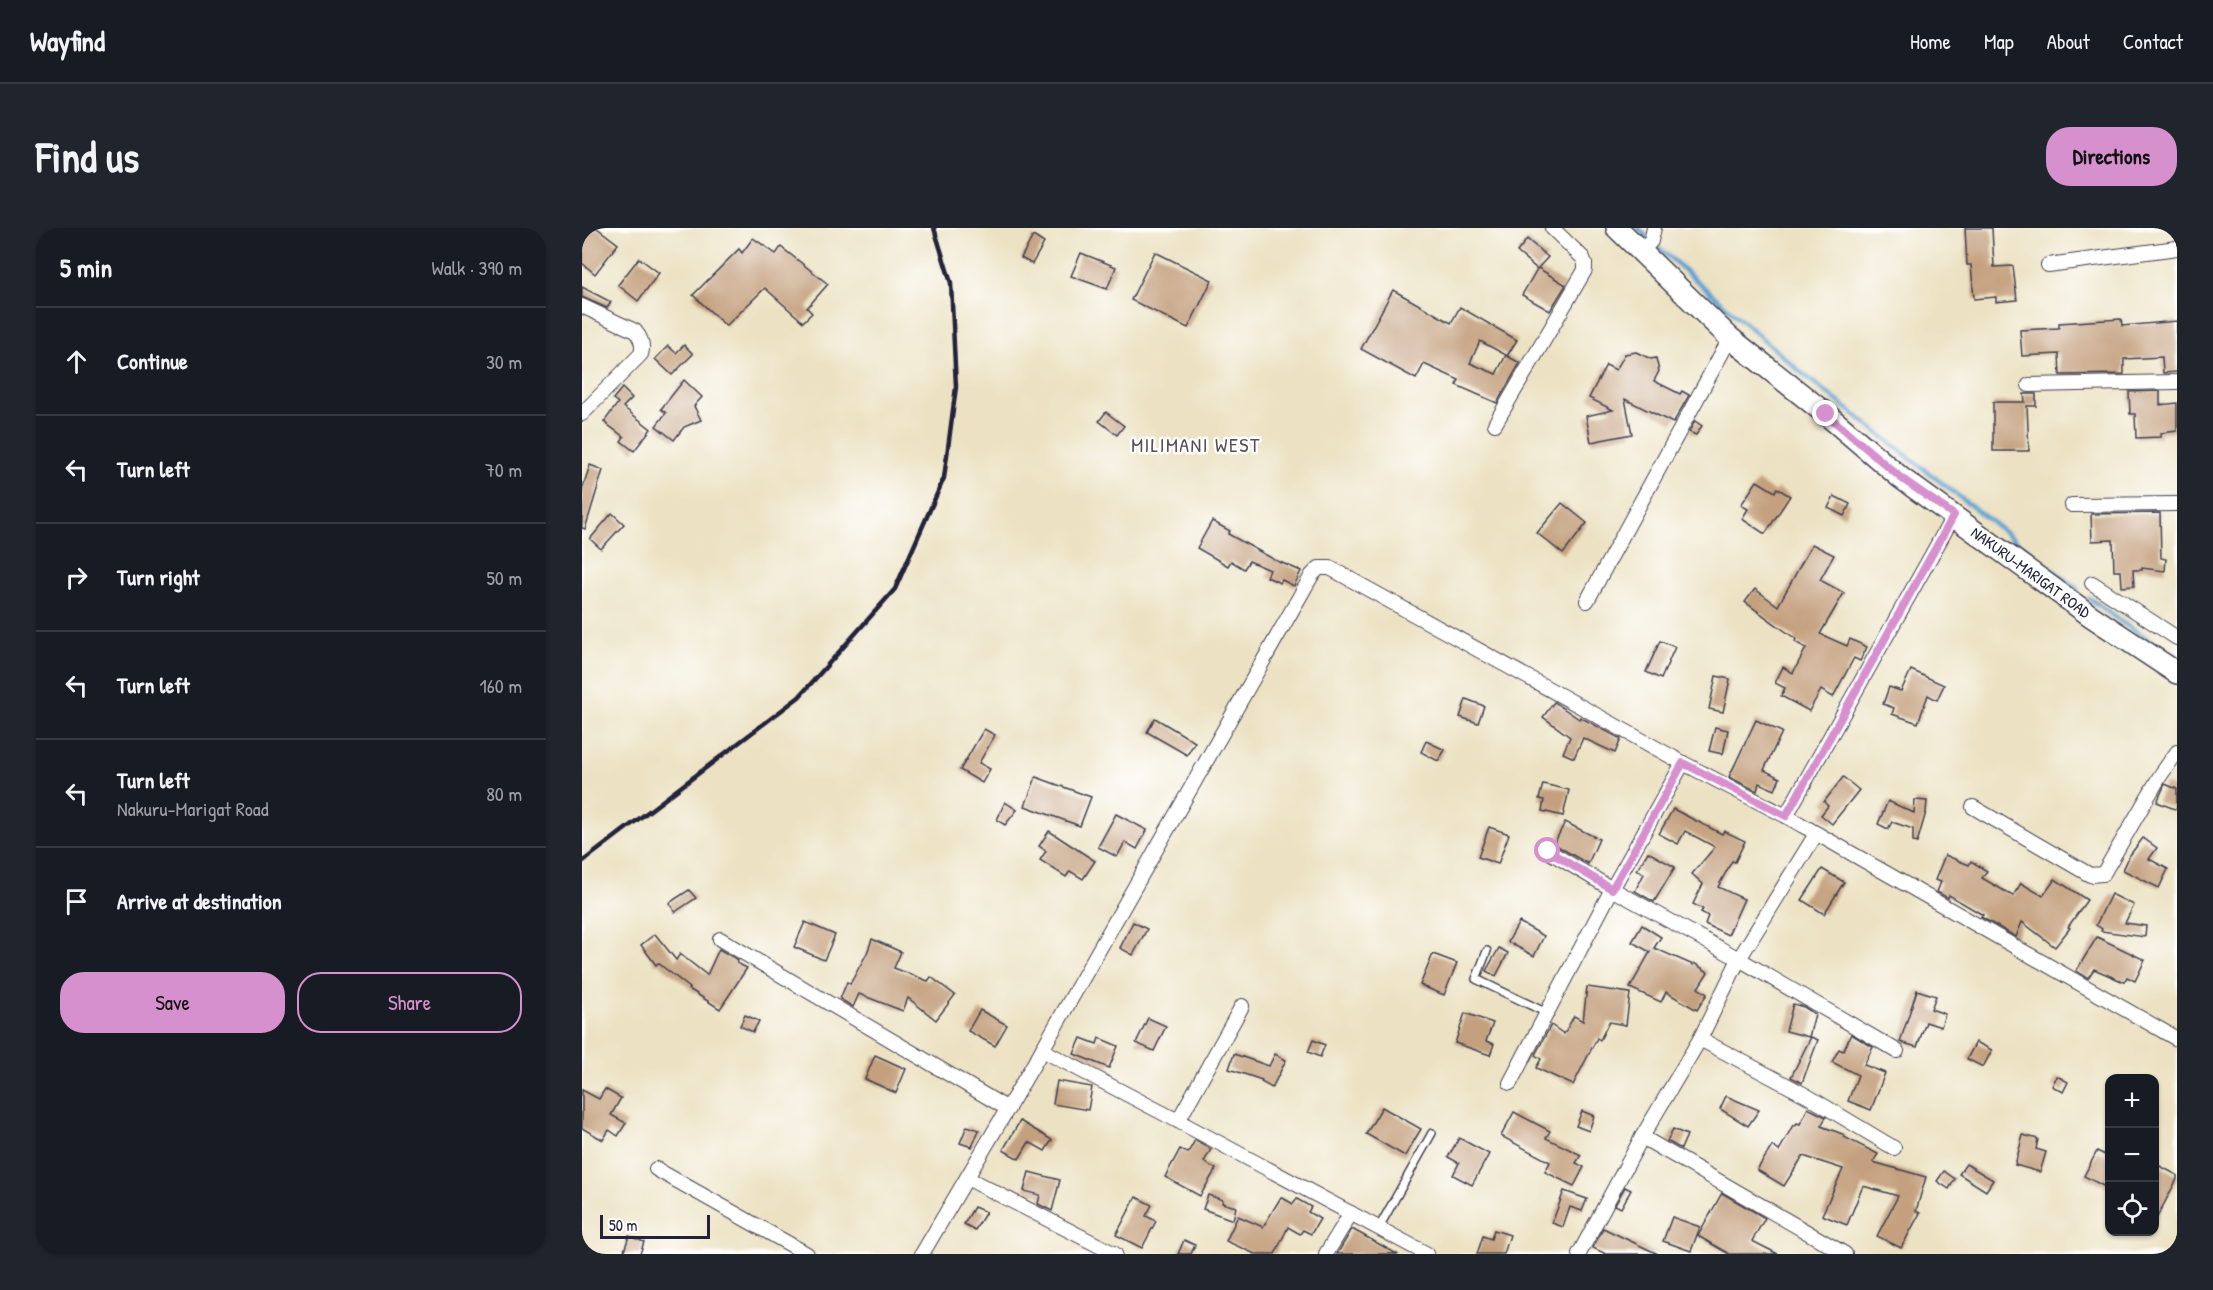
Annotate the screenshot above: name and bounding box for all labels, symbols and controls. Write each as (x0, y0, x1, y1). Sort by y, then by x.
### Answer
text: Wayfind (30, 22, 105, 60)
text: Home (1910, 27, 1951, 56)
text: Map (1984, 27, 2014, 56)
text: About (2047, 27, 2090, 56)
text: Contact (2123, 27, 2183, 56)
button: Directions (2046, 127, 2177, 186)
text: Find us (36, 128, 139, 185)
text: 5 min (60, 250, 112, 285)
text: Walk · 390 m (432, 254, 522, 281)
icon: ahead (60, 345, 93, 378)
text: Continue (117, 346, 188, 376)
text: 30 m (486, 348, 522, 375)
route end (1812, 400, 1838, 426)
district label: MILIMANI WEST (1131, 431, 1261, 458)
icon: left (60, 453, 93, 486)
text: Turn left (117, 454, 190, 484)
text: 70 m (485, 456, 522, 483)
street label: NAKURU-MARIGAT ROAD (1967, 521, 2095, 623)
icon: right (60, 561, 93, 594)
text: Turn right (117, 562, 200, 592)
text: 50 m (486, 564, 522, 591)
icon: left (60, 669, 93, 702)
text: Turn left (117, 670, 190, 700)
text: 160 m (480, 672, 522, 699)
text: Turn left (117, 765, 190, 795)
icon: left (60, 777, 93, 810)
text: 80 m (486, 780, 522, 807)
text: Nakuru-Marigat Road (117, 795, 268, 822)
route start (1534, 837, 1560, 863)
icon: arrive (60, 885, 93, 918)
text: Arrive at destination (117, 886, 282, 916)
button: Save (60, 972, 285, 1033)
button: Share (297, 972, 522, 1033)
map controls (2105, 1074, 2159, 1236)
button: + (2105, 1074, 2159, 1128)
button: − (2105, 1128, 2159, 1182)
button: locate (2105, 1182, 2159, 1236)
scale bar (600, 1212, 710, 1240)
text: 50 m (609, 1214, 638, 1236)

